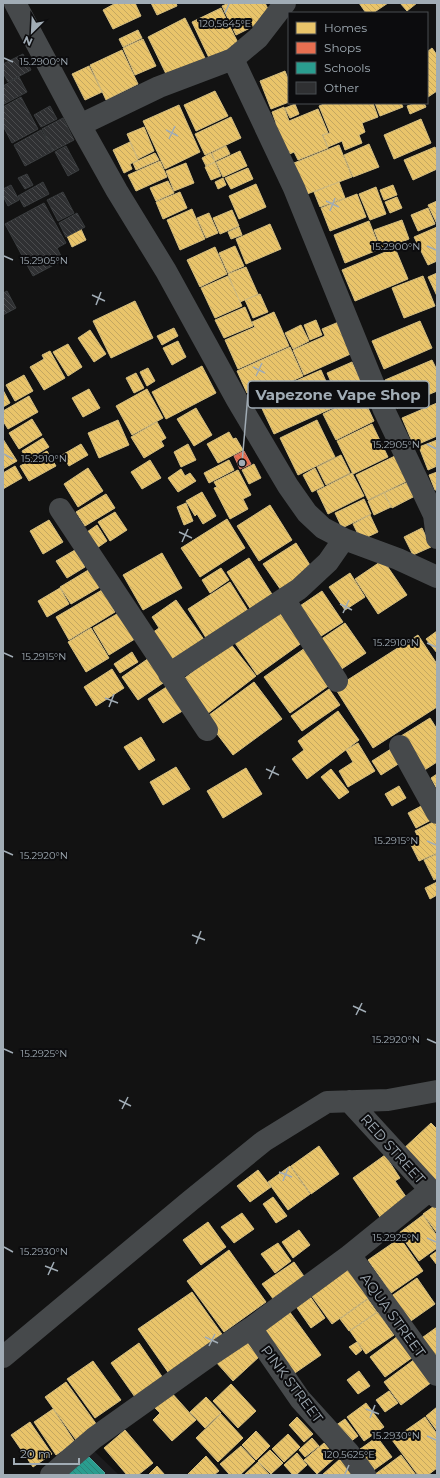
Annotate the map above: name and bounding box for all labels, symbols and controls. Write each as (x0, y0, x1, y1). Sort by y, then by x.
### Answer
north arrow (12, 12, 52, 52)
legend (288, 12, 428, 104)
text: 120.5645°E (199, 17, 252, 30)
text: Homes (324, 20, 367, 35)
text: N (21, 33, 35, 49)
text: Shops (324, 40, 361, 55)
text: 15.2900°N (20, 55, 68, 68)
text: Schools (324, 60, 370, 75)
text: Other (324, 80, 359, 95)
text: 15.2900°N (372, 240, 420, 253)
text: 15.2905°N (20, 254, 68, 267)
callout: Vapezone Vape Shop (248, 381, 429, 408)
text: Vapezone Vape Shop (254, 385, 421, 404)
text: 15.2905°N (372, 438, 420, 451)
text: 15.2910°N (21, 452, 67, 465)
text: 15.2910°N (373, 636, 419, 649)
text: 15.2915°N (22, 650, 66, 663)
text: 15.2915°N (374, 834, 418, 847)
text: 15.2920°N (20, 849, 68, 862)
text: 15.2920°N (372, 1033, 420, 1046)
text: 15.2925°N (21, 1047, 67, 1060)
street label: RED STREET (357, 1110, 429, 1188)
text: 15.2925°N (373, 1231, 419, 1244)
text: 15.2930°N (20, 1245, 68, 1258)
street label: AQUA STREET (356, 1269, 430, 1361)
street label: PINK STREET (257, 1342, 327, 1426)
text: 15.2930°N (372, 1429, 420, 1442)
scale bar (14, 1440, 79, 1466)
text: 20 m (20, 1446, 51, 1461)
text: 120.5625°E (323, 1448, 375, 1461)

